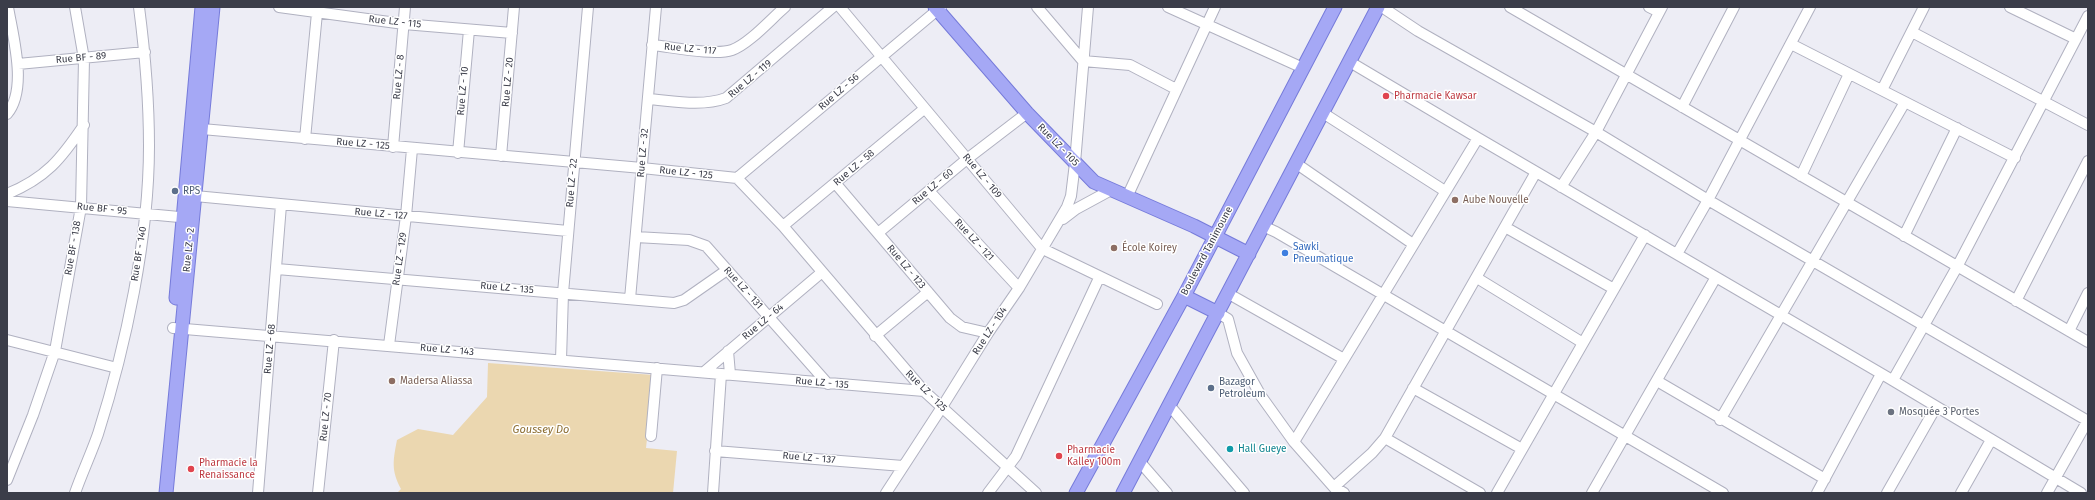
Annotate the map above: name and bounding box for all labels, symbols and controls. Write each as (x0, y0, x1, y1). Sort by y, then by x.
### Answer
street label: Rue LZ - 115 (368, 13, 422, 31)
street label: Rue LZ - 117 (663, 41, 717, 57)
street label: Rue BF - 89 (55, 50, 107, 66)
street label: Rue LZ - 8 (391, 54, 407, 100)
street label: Rue LZ - 20 (500, 57, 516, 107)
street label: Rue LZ - 119 (726, 57, 774, 101)
street label: Rue LZ - 10 (455, 66, 471, 116)
street label: Rue LZ - 56 (816, 71, 862, 113)
place label: Pharmacie Kawsar (1394, 90, 1477, 102)
marker: Pharmacie Kawsar (1381, 91, 1391, 101)
street label: Rue LZ - 105 (1035, 121, 1081, 169)
street label: Rue LZ - 32 (635, 128, 651, 178)
street label: Rue LZ - 125 (336, 136, 390, 152)
street label: Rue LZ - 58 (831, 147, 877, 189)
street label: Rue LZ - 109 (960, 151, 1004, 201)
street label: Rue LZ - 22 (564, 158, 580, 208)
street label: Rue LZ - 125 (659, 164, 713, 182)
street label: Rue LZ - 60 (910, 166, 956, 208)
place label: RPS (183, 185, 200, 197)
marker: RPS (170, 186, 180, 196)
place label: Aube Nouvelle (1463, 194, 1529, 206)
marker: Aube Nouvelle (1450, 195, 1460, 205)
street label: Rue BF - 95 (76, 200, 128, 218)
street label: Boulevard Tanimoune (1179, 205, 1235, 297)
street label: Rue LZ - 127 (354, 206, 408, 222)
street label: Rue LZ - 121 (952, 217, 996, 263)
street label: Rue BF - 138 (62, 220, 84, 276)
street label: Rue BF - 140 (129, 226, 149, 282)
street label: Rue LZ - 2 (181, 227, 197, 273)
street label: Rue LZ - 129 (390, 231, 410, 287)
place label: Sawki Pneumatique (1293, 241, 1353, 264)
place label: École Koirey (1122, 242, 1177, 254)
street label: Rue LZ - 123 (884, 243, 928, 291)
marker: École Koirey (1109, 243, 1119, 253)
marker: Sawki Pneumatique (1280, 248, 1290, 258)
street label: Rue LZ - 131 (721, 264, 765, 312)
street label: Rue LZ - 135 (480, 280, 534, 296)
street label: Rue LZ - 64 (740, 301, 786, 343)
street label: Rue LZ - 104 (970, 305, 1010, 357)
street label: Rue LZ - 68 (262, 323, 278, 375)
street label: Rue LZ - 143 (420, 342, 474, 358)
street label: Rue LZ - 125 (903, 368, 949, 414)
place label: Madersa Aliassa (400, 375, 472, 387)
street label: Rue LZ - 135 (795, 375, 849, 391)
marker: Madersa Aliassa (387, 376, 397, 386)
place label: Bazagor Petroleum (1219, 376, 1266, 400)
marker: Bazagor Petroleum (1206, 383, 1216, 393)
street label: Rue LZ - 70 (317, 392, 335, 442)
place label: Mosquée 3 Portes (1899, 406, 1979, 418)
marker: Mosquée 3 Portes (1886, 407, 1896, 417)
water label: Goussey Do (513, 423, 569, 437)
place label: Hall Gueye (1238, 443, 1287, 455)
place label: Pharmacie Kalley 100m (1067, 444, 1121, 468)
marker: Hall Gueye (1225, 444, 1235, 454)
street label: Rue LZ - 137 (782, 450, 836, 466)
marker: Pharmacie Kalley 100m (1054, 451, 1064, 461)
place label: Pharmacie la Renaissance (199, 457, 258, 480)
marker: Pharmacie la Renaissance (186, 464, 196, 474)

